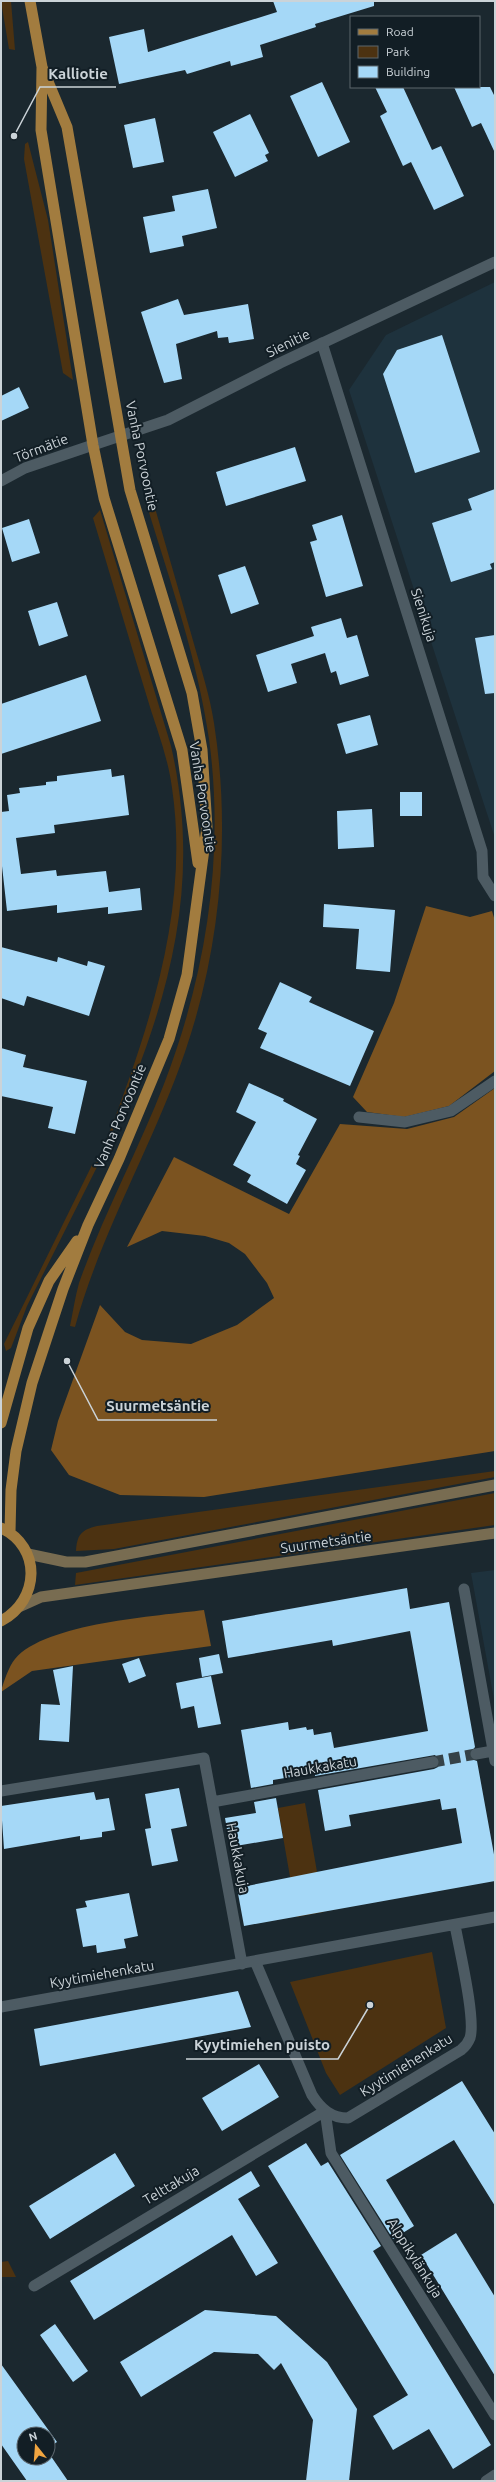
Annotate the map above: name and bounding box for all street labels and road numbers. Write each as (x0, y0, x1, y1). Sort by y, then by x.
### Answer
street label: Sienitie (264, 326, 312, 360)
street label: Vanha Porvoontie (123, 400, 161, 512)
street label: Törmätie (12, 430, 70, 466)
street label: Sienikuja (408, 586, 440, 644)
street label: Vanha Porvoontie (186, 740, 220, 854)
street label: Vanha Porvoontie (91, 1061, 149, 1171)
street label: Suurmetsäntie (279, 1528, 373, 1556)
street label: Haukkakatu (282, 1753, 358, 1781)
street label: Haukkakuja (223, 1821, 253, 1895)
street label: Kyytimiehenkatu (49, 1957, 155, 1991)
street label: Kyytimiehenkatu (357, 2030, 455, 2100)
street label: Telttakuja (140, 2162, 202, 2208)
street label: Alppikylänkuja (384, 2215, 446, 2301)

